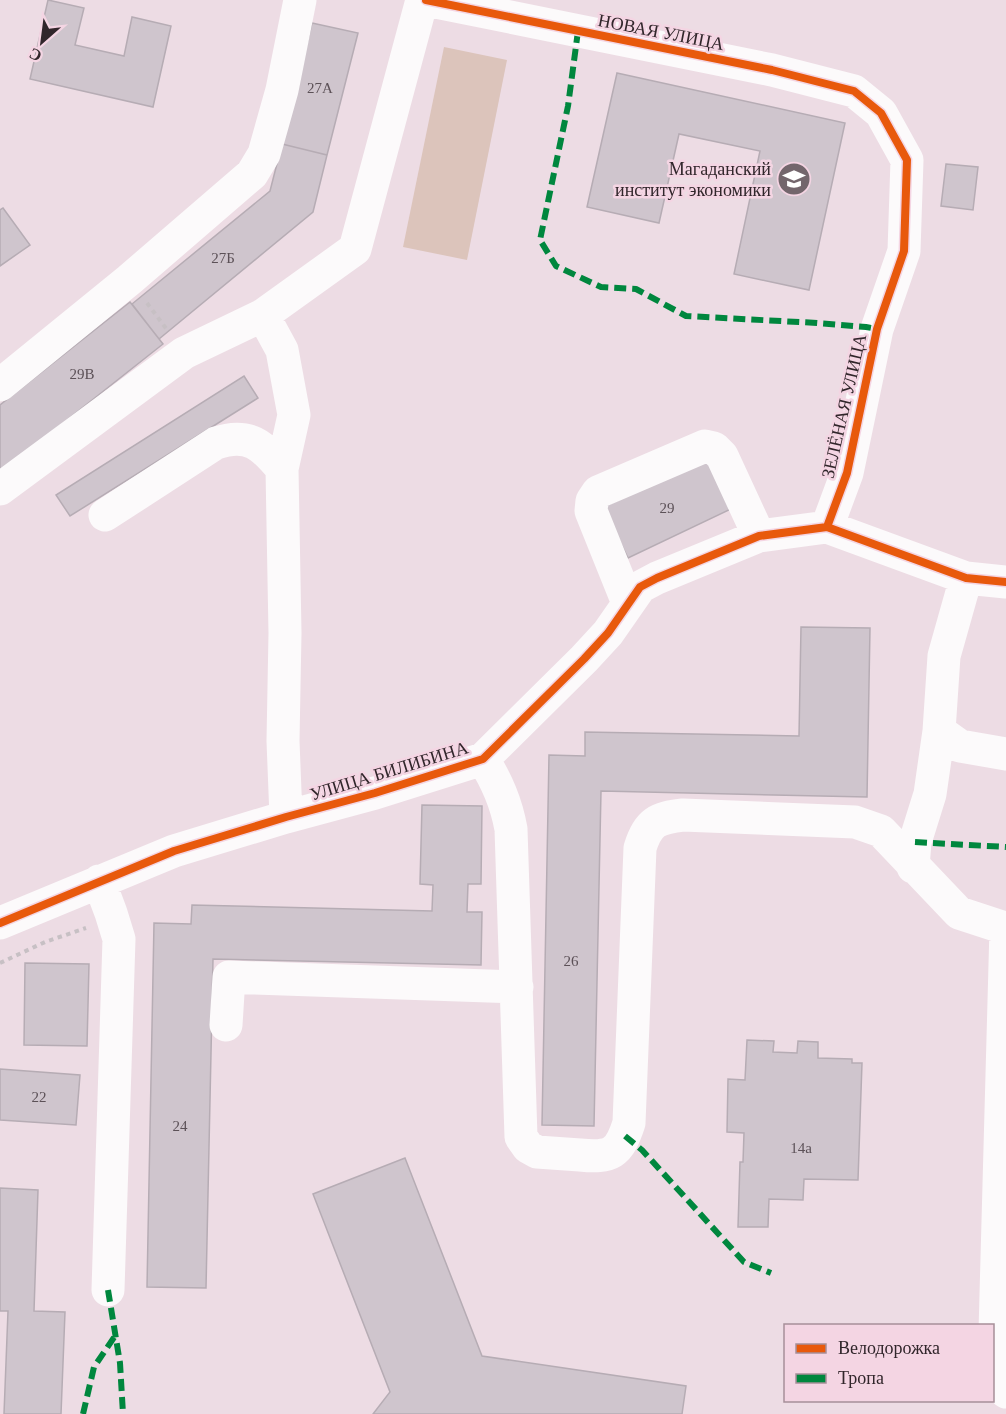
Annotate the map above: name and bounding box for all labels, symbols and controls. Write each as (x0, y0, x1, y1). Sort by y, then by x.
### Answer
street label: НОВАЯ УЛИЦА (596, 10, 726, 54)
north arrow (12, 12, 72, 72)
text: С (26, 45, 44, 65)
house number: 27А (307, 80, 333, 96)
place label: Магаданский институт экономики (615, 159, 771, 200)
school or university icon: Магаданский институт экономики (776, 161, 812, 197)
house number: 27Б (211, 250, 235, 266)
street label: ЗЕЛЁНАЯ УЛИЦА (818, 332, 870, 480)
house number: 29В (69, 366, 95, 382)
house number: 29 (660, 500, 675, 516)
street label: УЛИЦА БИЛИБИНА (308, 737, 470, 805)
house number: 26 (564, 953, 579, 969)
house number: 22 (32, 1089, 47, 1105)
house number: 24 (173, 1118, 188, 1134)
house number: 14a (790, 1140, 812, 1156)
legend (784, 1324, 994, 1402)
text: Велодорожка (838, 1338, 940, 1358)
text: Тропа (838, 1368, 884, 1388)

